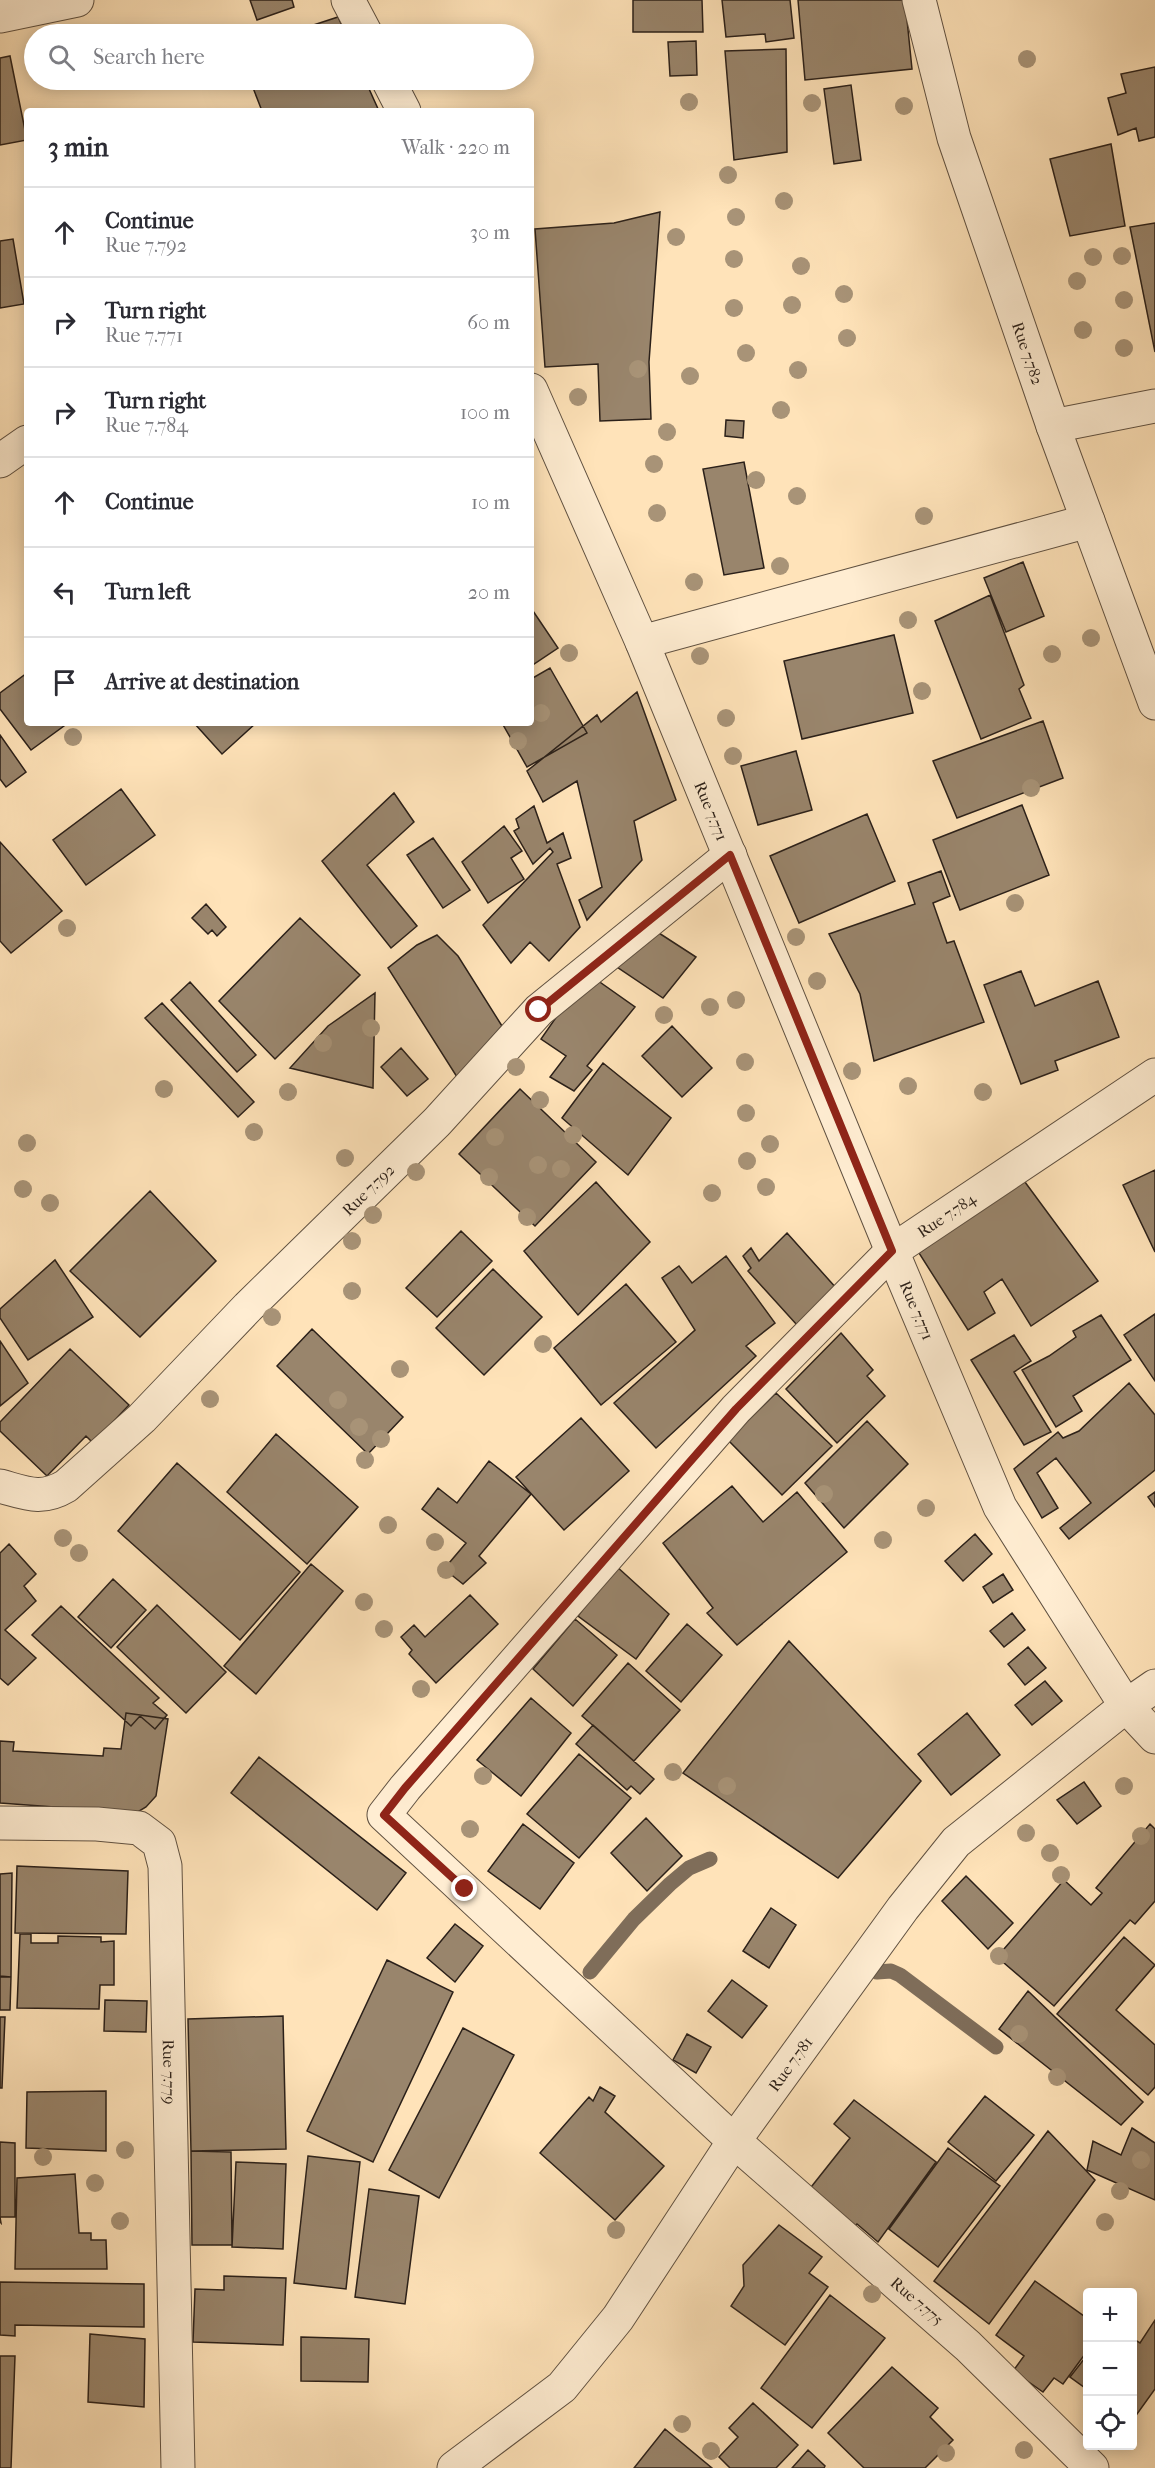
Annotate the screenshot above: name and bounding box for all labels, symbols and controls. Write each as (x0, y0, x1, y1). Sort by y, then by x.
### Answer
search box (24, 24, 534, 90)
icon: search (45, 41, 78, 74)
text: Search here (93, 44, 205, 70)
text: 3 min (48, 132, 109, 163)
text: Walk · 220 m (402, 136, 510, 159)
text: Continue (105, 208, 194, 234)
icon: ahead (48, 216, 81, 249)
text: 30 m (470, 221, 510, 244)
text: Rue 7.792 (105, 234, 187, 257)
text: Turn right (105, 298, 206, 324)
icon: right (48, 306, 81, 339)
text: 60 m (467, 311, 510, 334)
street label: Rue 7.782 (1008, 319, 1048, 387)
text: Rue 7.771 (105, 324, 183, 347)
text: Turn right (105, 388, 206, 414)
icon: right (48, 396, 81, 429)
text: 100 m (460, 401, 510, 424)
text: Rue 7.784 (105, 414, 188, 437)
icon: ahead (48, 486, 81, 519)
text: Continue (105, 489, 194, 515)
text: 10 m (471, 491, 510, 514)
icon: left (48, 576, 81, 609)
text: Turn left (105, 579, 191, 605)
text: 20 m (468, 581, 510, 604)
icon: arrive (48, 666, 81, 699)
text: Arrive at destination (105, 669, 299, 695)
street label: Rue 7.771 (691, 778, 732, 843)
route start (525, 996, 551, 1022)
street label: Rue 7.792 (338, 1160, 398, 1219)
street label: Rue 7.784 (913, 1188, 980, 1241)
street label: Rue 7.771 (896, 1278, 938, 1343)
route end (451, 1875, 477, 1901)
street label: Rue 7.781 (764, 2033, 816, 2095)
street label: Rue 7.779 (159, 2039, 180, 2105)
street label: Rue 7.775 (887, 2273, 947, 2329)
map controls (1083, 2288, 1137, 2450)
button: + (1083, 2288, 1137, 2342)
button: − (1083, 2342, 1137, 2396)
button: locate (1083, 2396, 1137, 2450)

